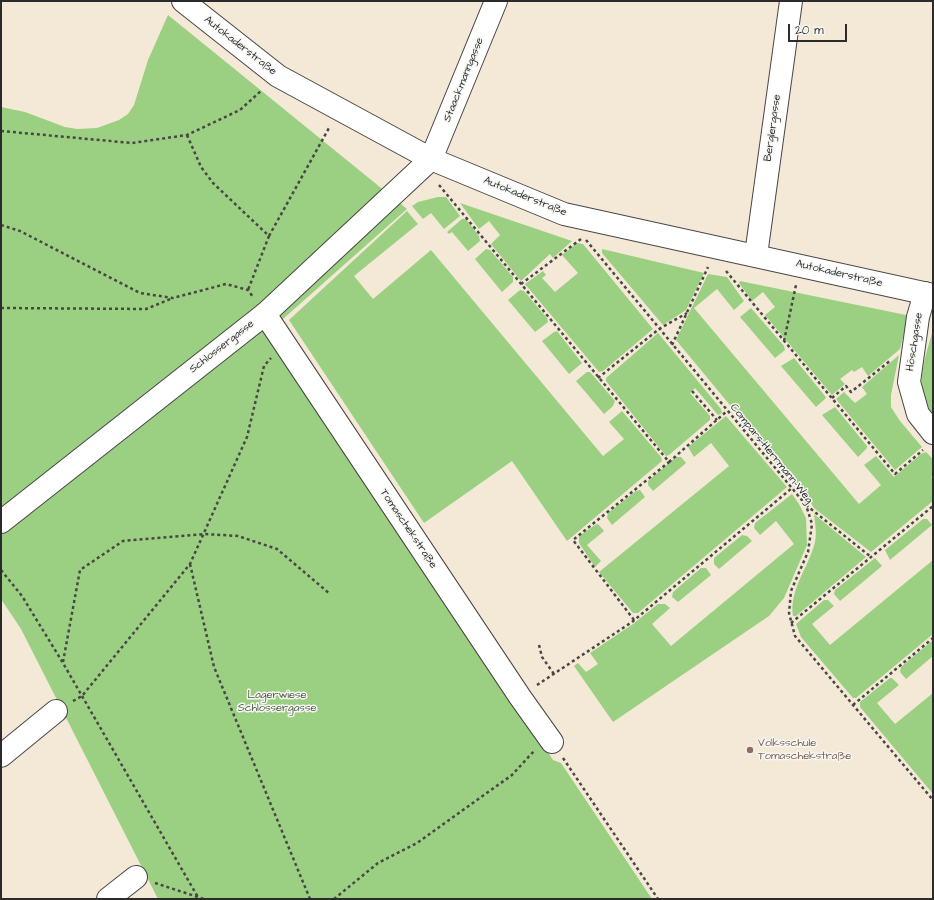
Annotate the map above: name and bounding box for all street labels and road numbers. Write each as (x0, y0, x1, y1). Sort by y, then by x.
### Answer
street label: Autokaderstraße (201, 13, 279, 79)
street label: Staackmanngasse (441, 36, 487, 124)
street label: Berglergasse (762, 94, 784, 162)
street label: Autokaderstraße (481, 174, 569, 220)
street label: Autokaderstraße (794, 258, 884, 290)
street label: Höschgasse (904, 312, 926, 372)
street label: Schlossergasse (187, 318, 257, 376)
street label: Compars-Herrmann-Weg (727, 401, 815, 507)
street label: Tomaschekstraße (376, 487, 440, 571)

